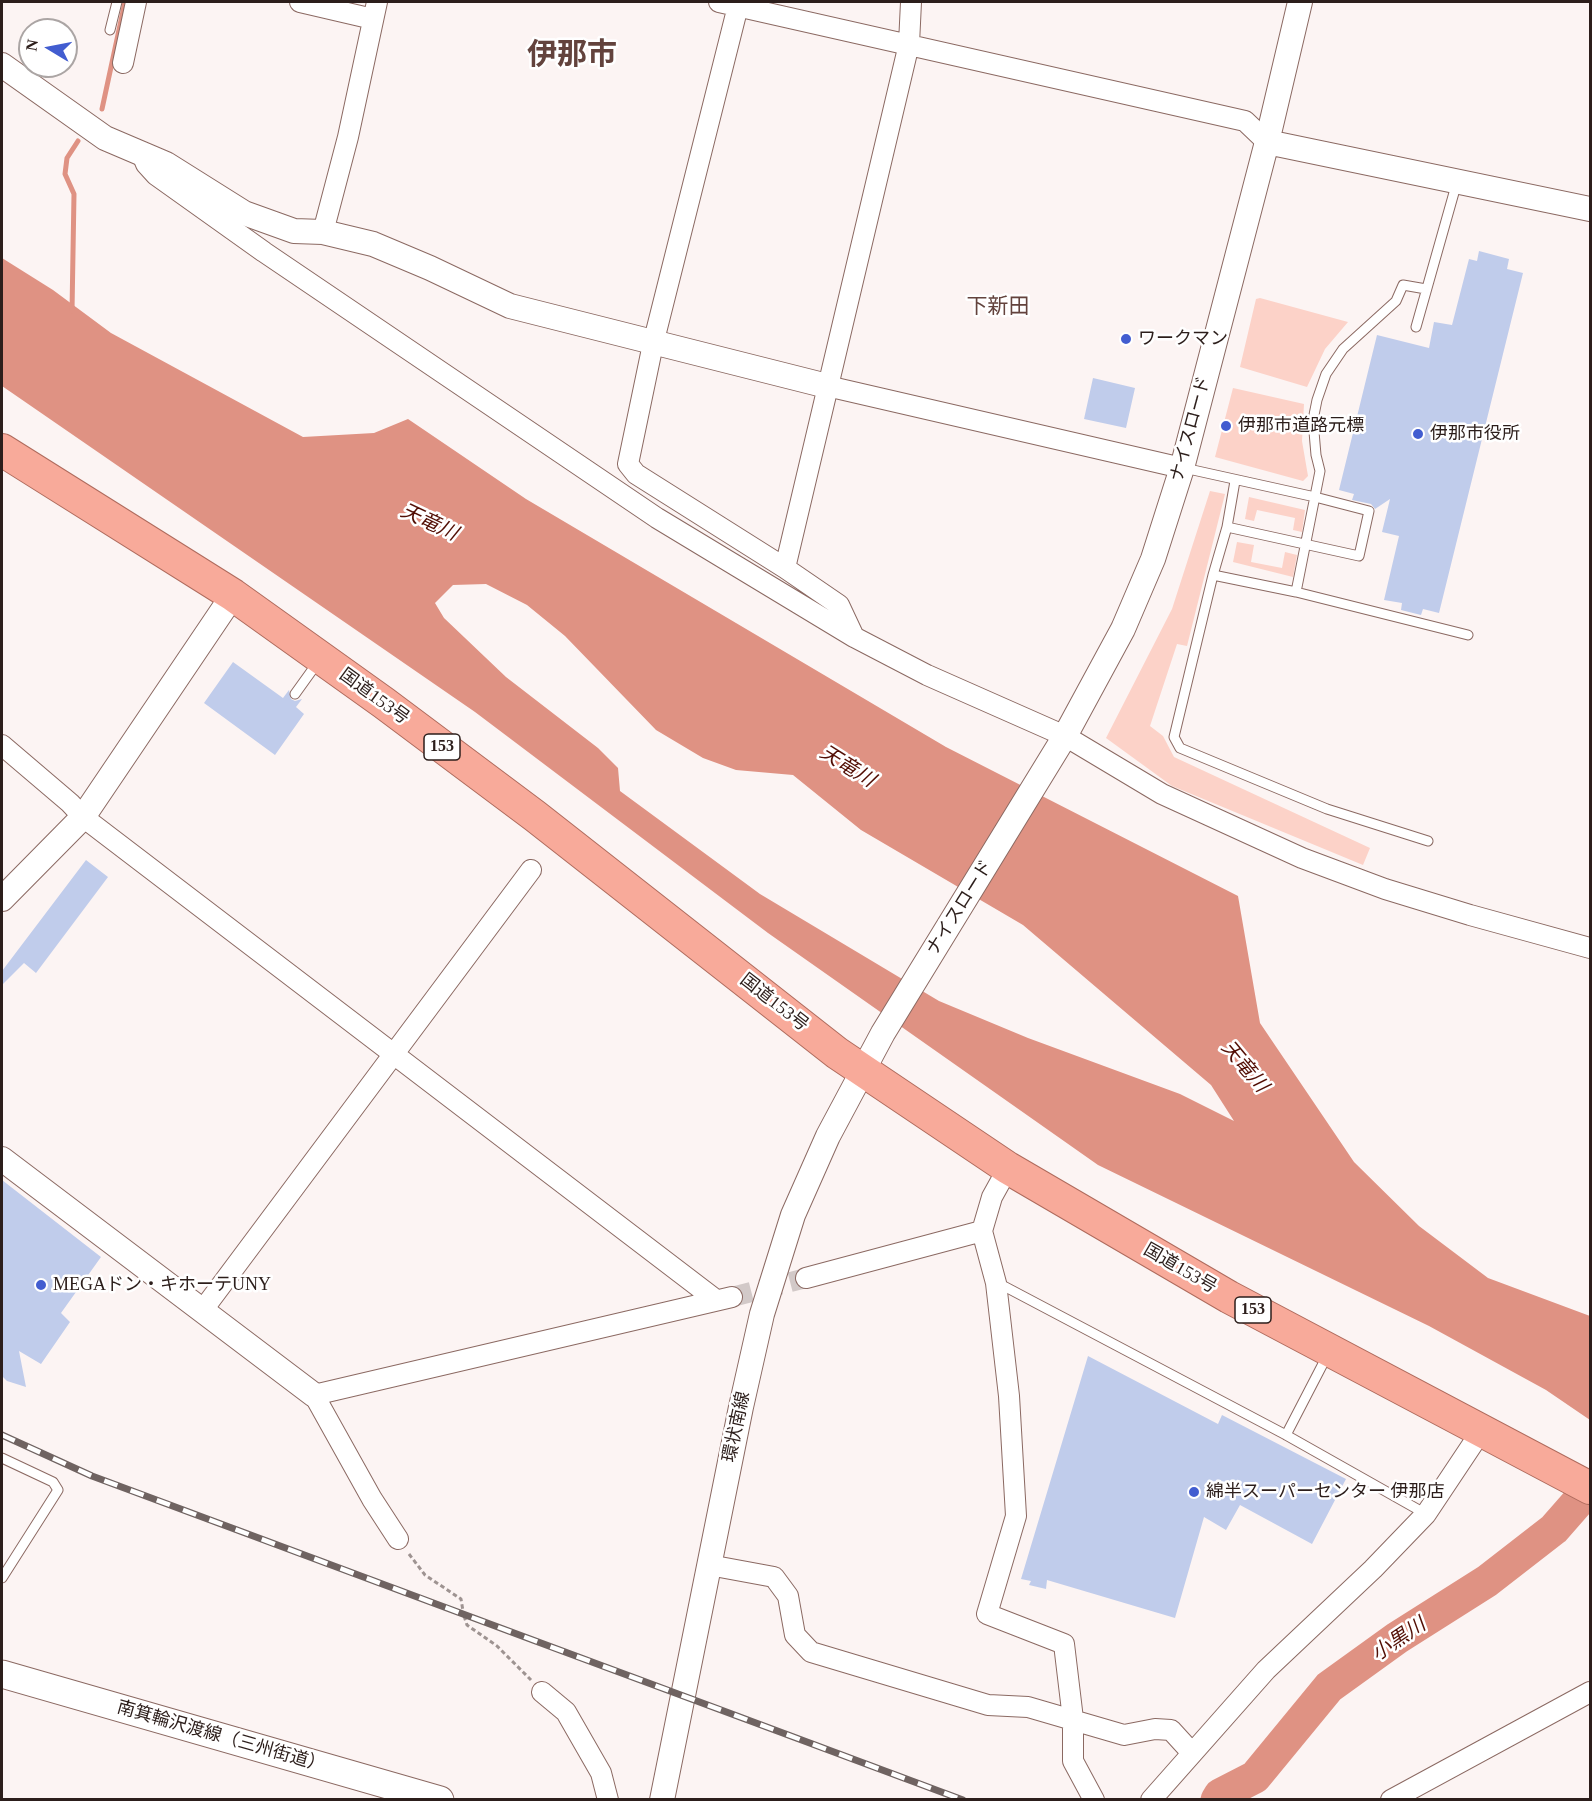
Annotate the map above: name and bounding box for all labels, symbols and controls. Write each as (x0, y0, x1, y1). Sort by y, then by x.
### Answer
north arrow (18, 18, 78, 78)
text: N (22, 38, 41, 52)
district label: 伊那市 (527, 38, 617, 74)
district label: 下新田 (967, 294, 1029, 320)
place label: ワークマン (1138, 328, 1228, 350)
marker: ワークマン (1119, 332, 1133, 346)
street label: ナイスロード (1167, 374, 1215, 484)
place label: 伊那市道路元標 (1238, 415, 1364, 437)
marker: 伊那市道路元標 (1219, 419, 1233, 433)
place label: 伊那市役所 (1430, 423, 1520, 445)
marker: 伊那市役所 (1411, 427, 1425, 441)
water label: 天竜川 (397, 499, 461, 547)
street label: 国道153号 (335, 664, 413, 730)
road number: 153 (424, 734, 460, 760)
water label: 天竜川 (815, 741, 879, 793)
street label: ナイスロード (922, 856, 998, 960)
street label: 国道153号 (735, 970, 813, 1036)
water label: 天竜川 (1216, 1036, 1272, 1098)
street label: 国道153号 (1140, 1239, 1220, 1299)
place label: MEGAドン・キホーテUNY (53, 1274, 271, 1296)
marker: MEGAドン・キホーテUNY (34, 1278, 48, 1292)
road number: 153 (1235, 1297, 1271, 1323)
street label: 環状南線 (719, 1390, 755, 1464)
place label: 綿半スーパーセンター 伊那店 (1206, 1481, 1444, 1503)
marker: 綿半スーパーセンター 伊那店 (1187, 1485, 1201, 1499)
water label: 小黒川 (1367, 1613, 1431, 1667)
street label: 南箕輪沢渡線（三州街道） (114, 1697, 328, 1777)

